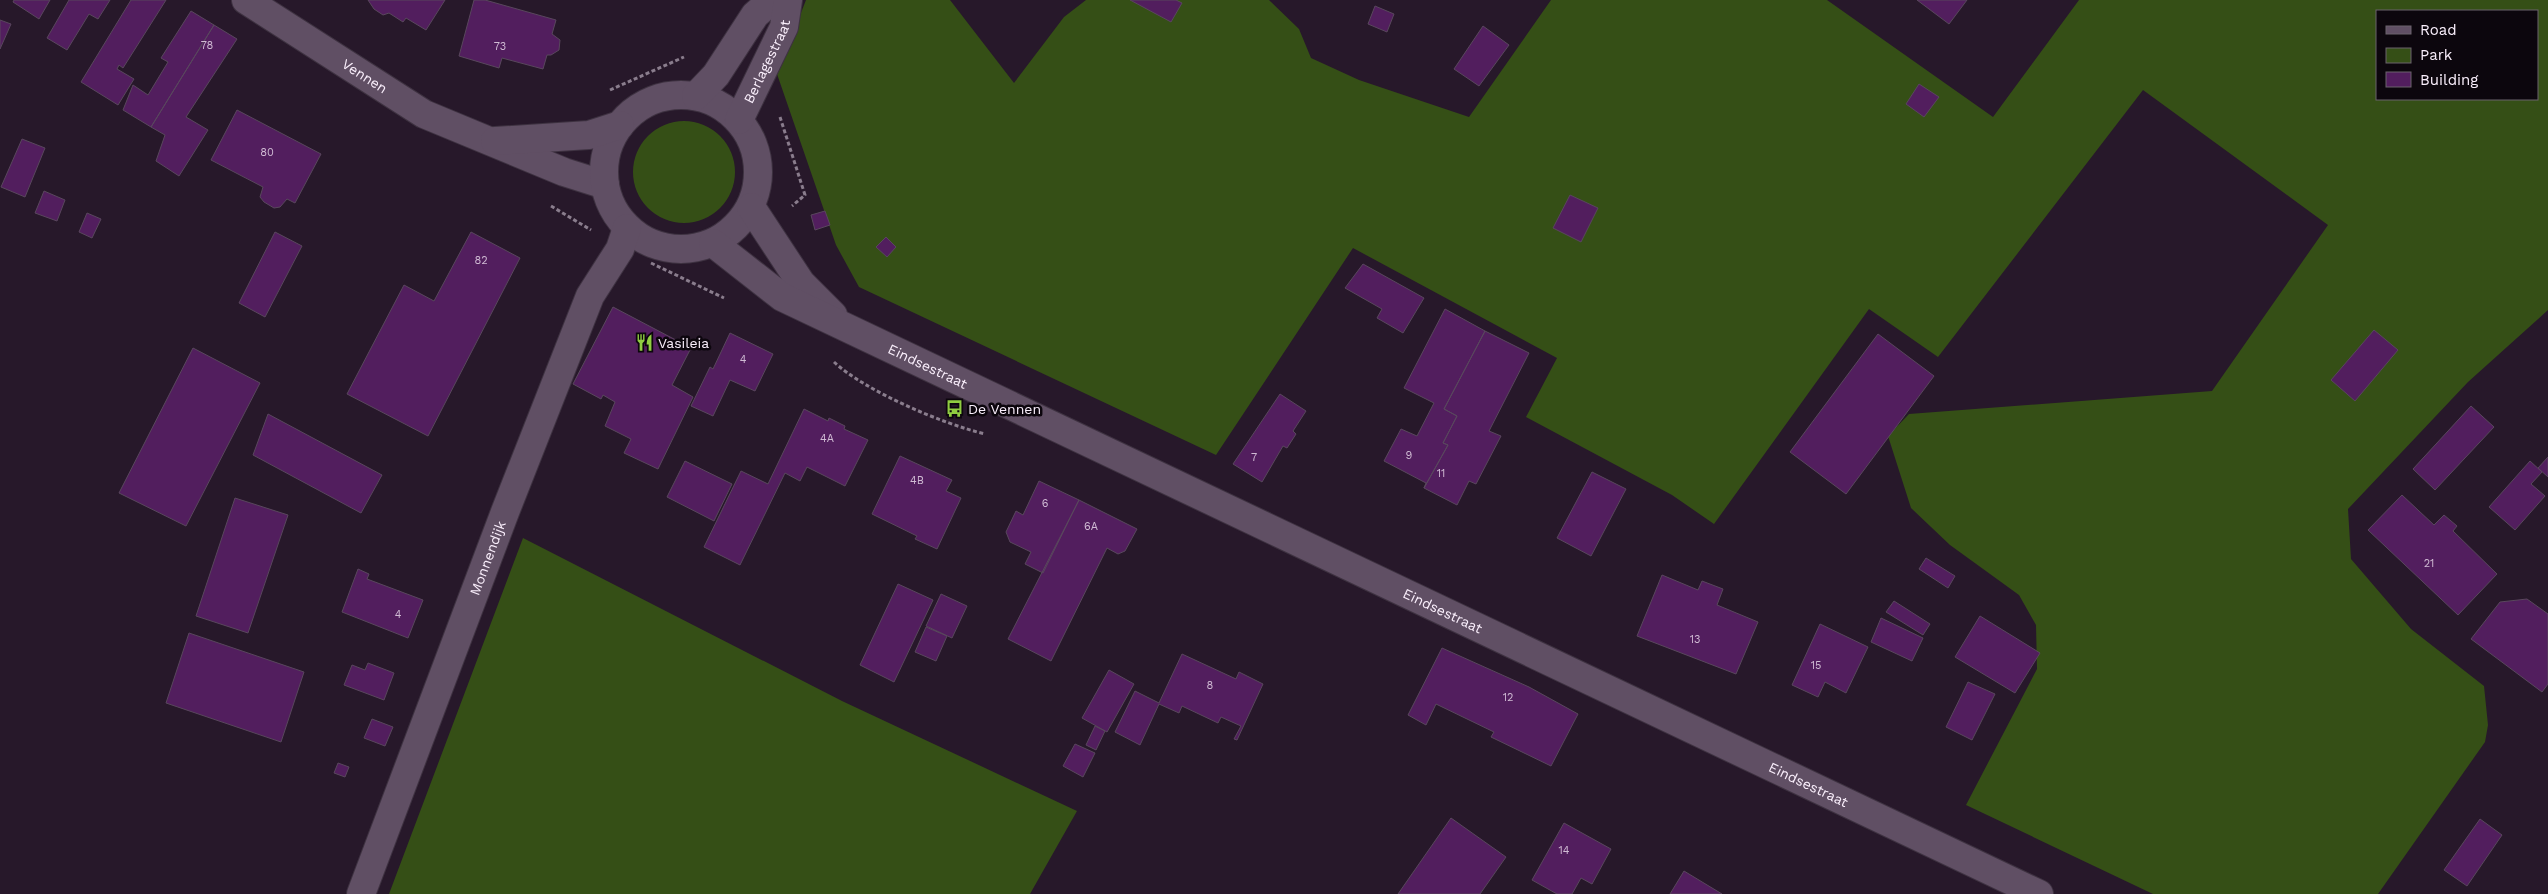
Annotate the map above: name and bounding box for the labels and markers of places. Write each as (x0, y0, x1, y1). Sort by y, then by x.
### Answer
restaurant icon: Vasileia (634, 333, 654, 353)
place label: Vasileia (658, 335, 709, 351)
bus stop icon: De Vennen (944, 399, 964, 419)
place label: De Vennen (968, 401, 1041, 417)

